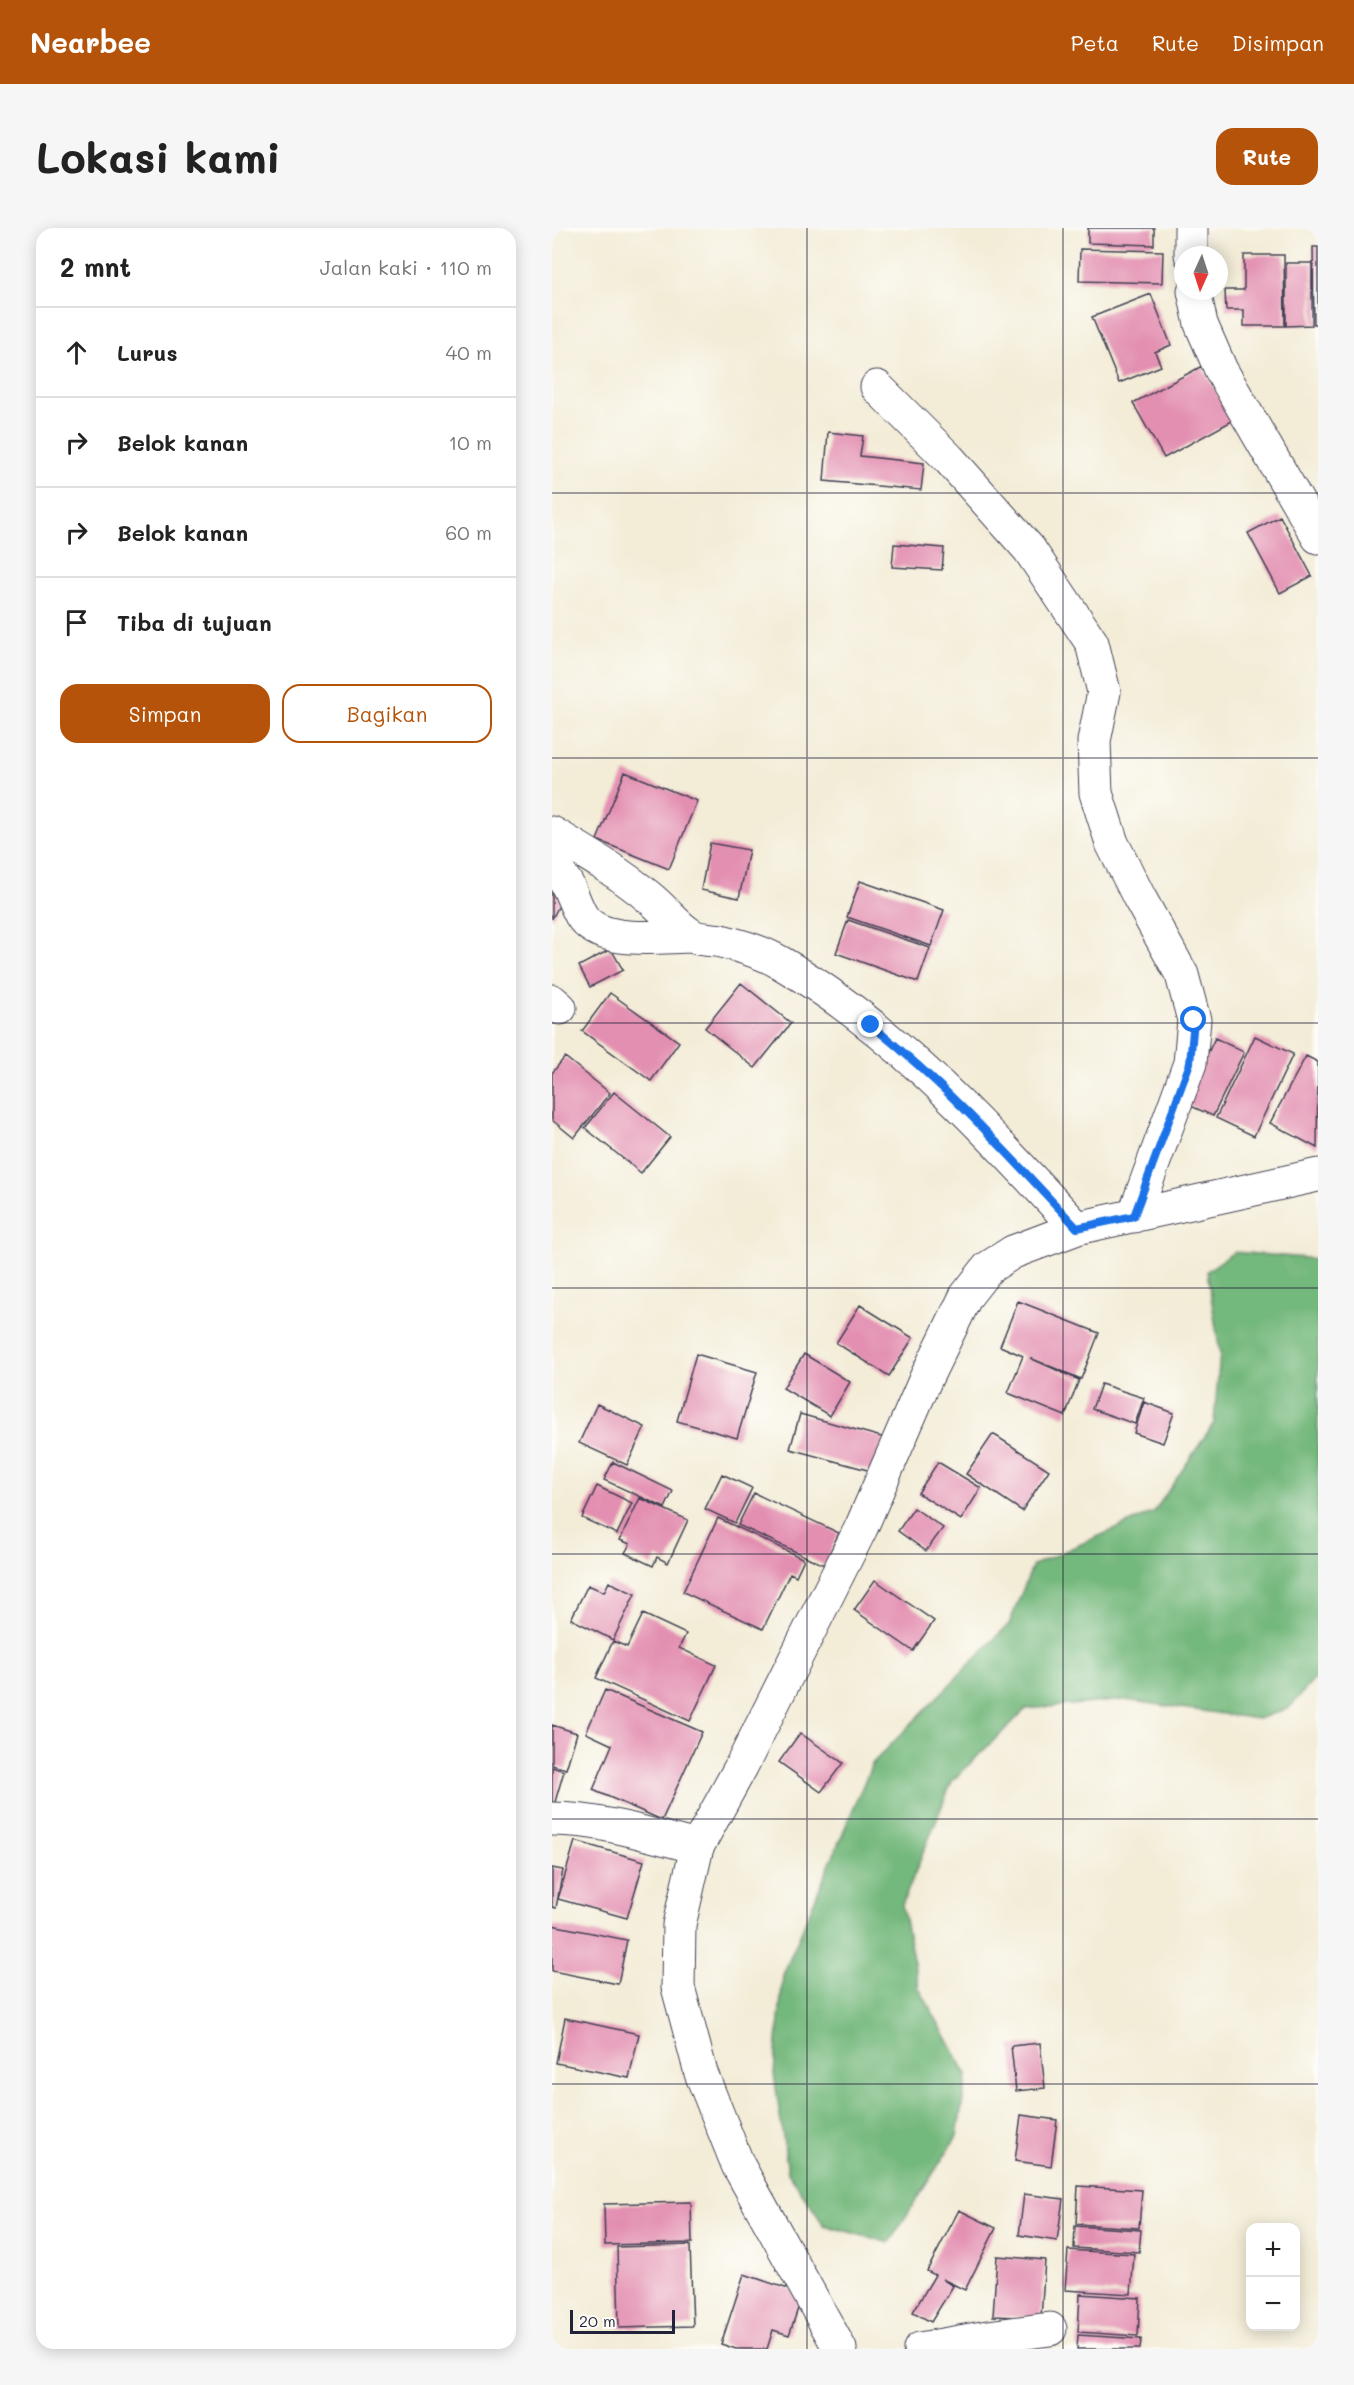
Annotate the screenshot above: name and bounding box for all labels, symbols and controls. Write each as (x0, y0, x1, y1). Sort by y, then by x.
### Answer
text: Nearbee (30, 24, 151, 60)
text: Peta (1071, 29, 1119, 56)
text: Rute (1152, 29, 1199, 56)
text: Disimpan (1232, 29, 1324, 56)
button: Rute (1216, 128, 1318, 185)
text: Lokasi kami (36, 129, 281, 184)
north arrow (1174, 246, 1228, 300)
text: 2 mnt (60, 250, 131, 284)
text: Jalan kaki · 110 m (320, 254, 492, 280)
icon: ahead (60, 336, 93, 369)
text: Lurus (117, 338, 178, 367)
text: 40 m (446, 339, 492, 365)
icon: right (60, 426, 93, 459)
text: Belok kanan (117, 428, 248, 457)
text: 10 m (448, 429, 492, 455)
icon: right (60, 516, 93, 549)
text: Belok kanan (117, 518, 248, 547)
text: 60 m (445, 519, 492, 545)
icon: arrive (60, 606, 93, 639)
text: Tiba di tujuan (117, 608, 272, 637)
button: Simpan (60, 684, 270, 743)
button: Bagikan (282, 684, 492, 743)
route start (1180, 1006, 1206, 1032)
route end (857, 1011, 883, 1037)
map controls (1246, 2223, 1300, 2331)
button: + (1246, 2223, 1300, 2277)
button: − (1246, 2277, 1300, 2331)
scale bar (570, 2307, 675, 2334)
text: 20 m (579, 2310, 616, 2331)

